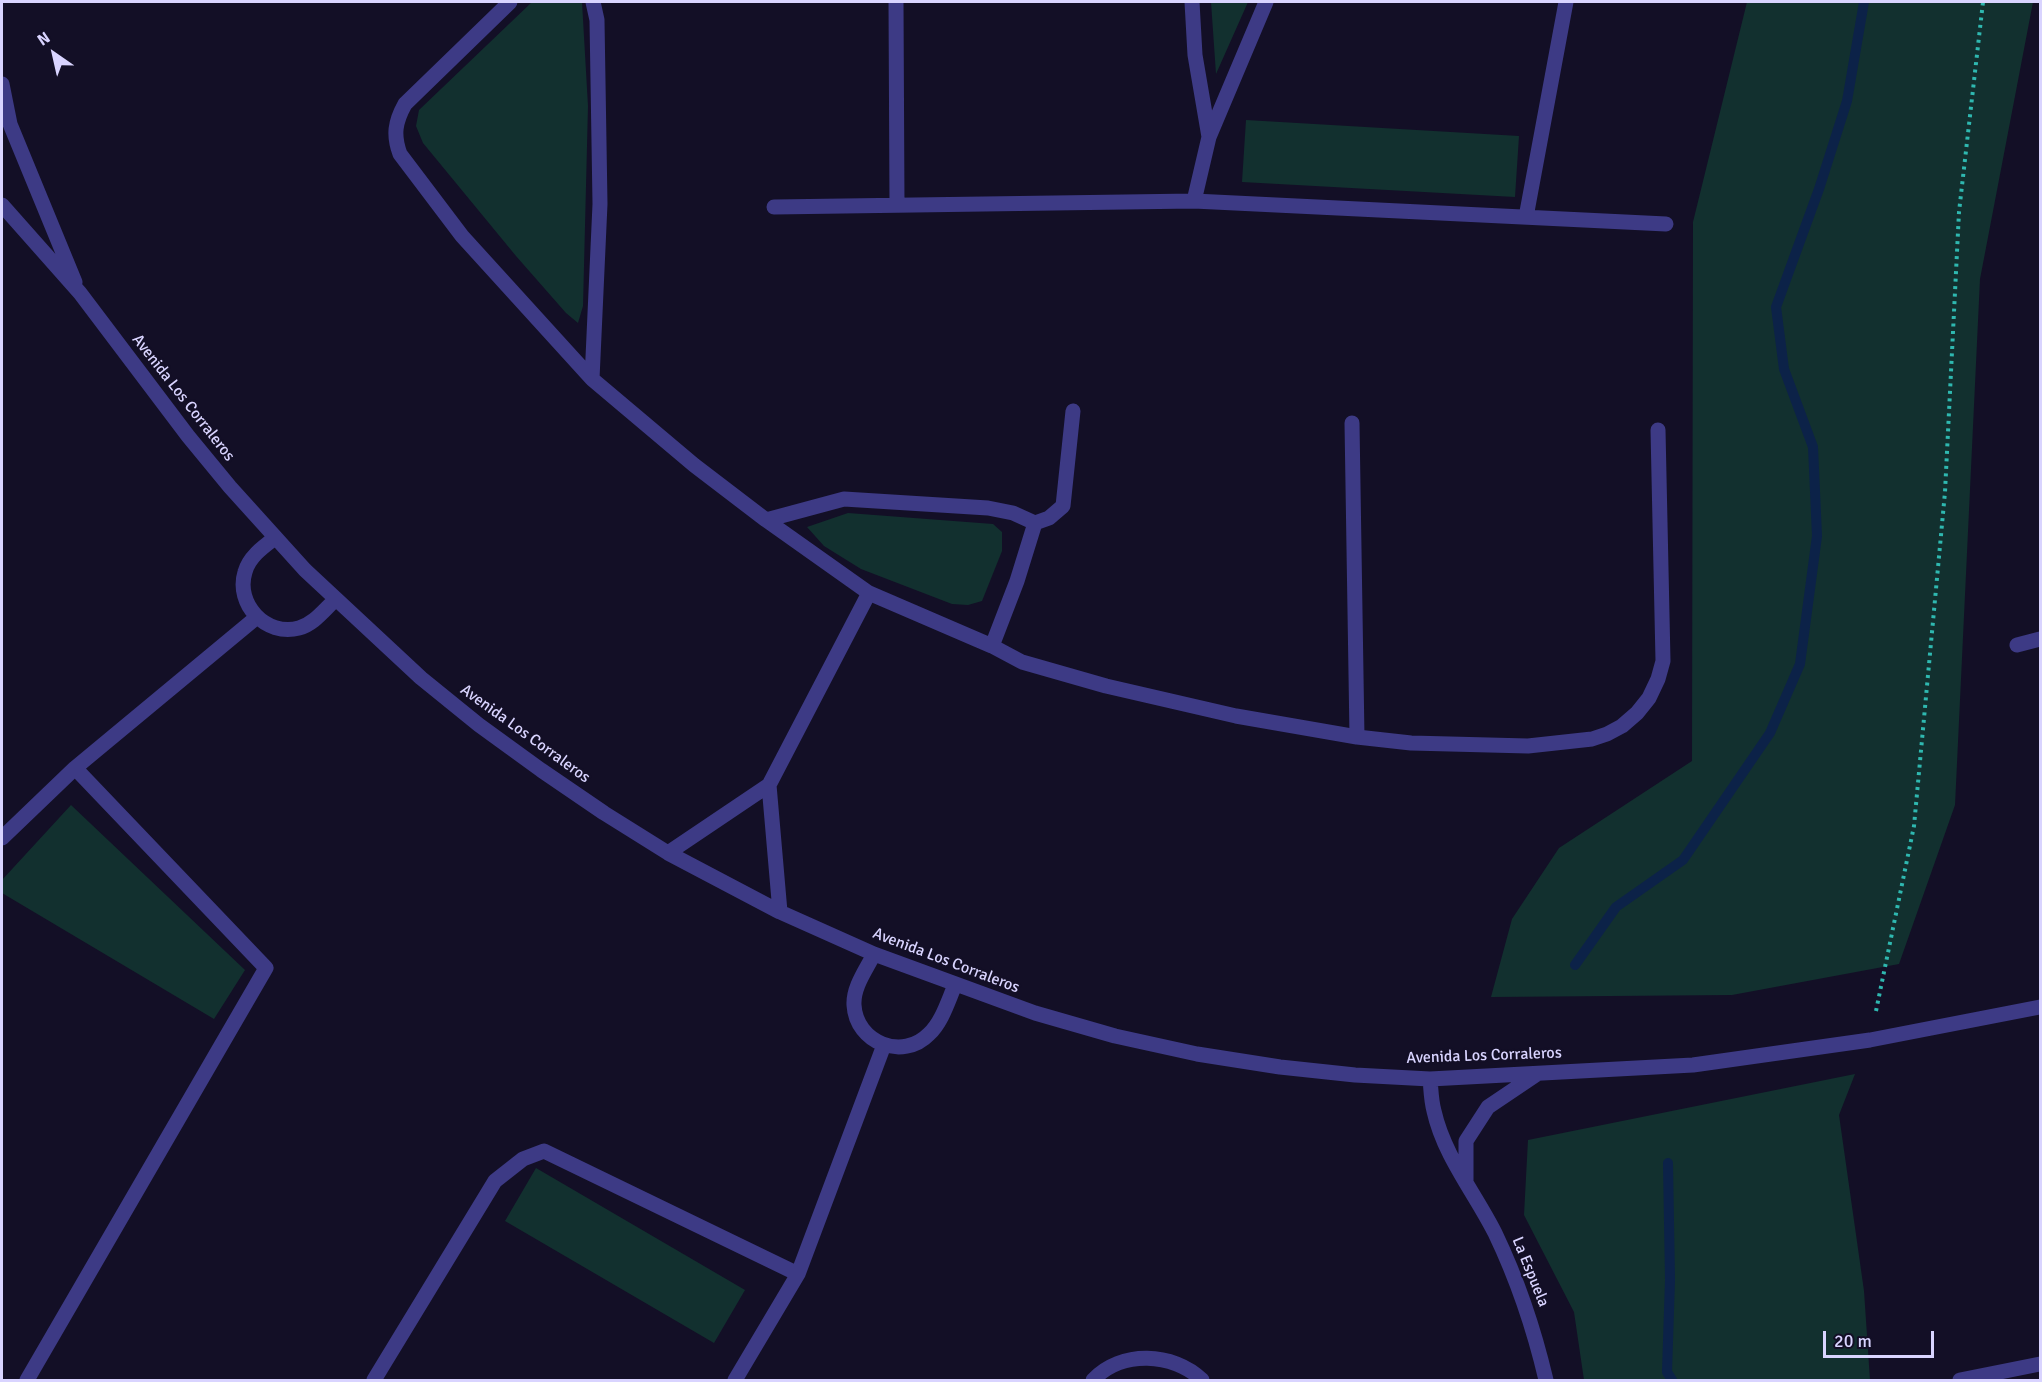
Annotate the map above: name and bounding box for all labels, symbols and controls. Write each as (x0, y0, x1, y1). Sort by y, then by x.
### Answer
north arrow (24, 24, 84, 84)
text: N (34, 28, 54, 50)
street label: Avenida Los Corraleros (128, 331, 238, 465)
street label: Avenida Los Corraleros (456, 680, 594, 788)
street label: Avenida Los Corraleros (870, 924, 1022, 998)
street label: Avenida Los Corraleros (1406, 1044, 1562, 1068)
street label: La Espuela (1507, 1234, 1553, 1310)
scale bar (1826, 1319, 1937, 1357)
text: 20 m (1834, 1330, 1872, 1352)

